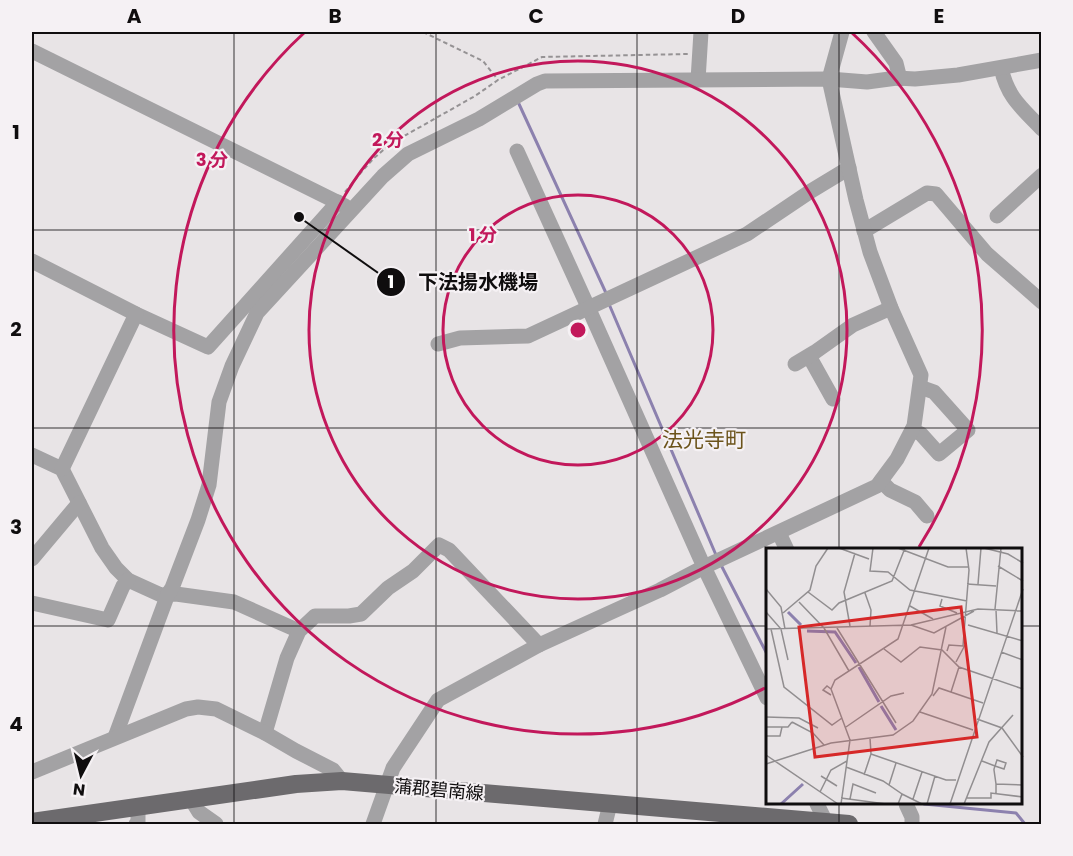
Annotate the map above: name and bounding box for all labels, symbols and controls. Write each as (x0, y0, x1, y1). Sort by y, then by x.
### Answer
text: A (127, 2, 142, 30)
text: B (328, 2, 342, 30)
text: C (528, 2, 544, 30)
text: D (731, 2, 745, 30)
text: E (934, 2, 944, 30)
text: 1 (12, 118, 20, 146)
text: 2 分 (372, 127, 404, 152)
text: 3 分 (196, 147, 228, 172)
text: 1 分 (469, 222, 497, 247)
callout: 下法揚水機場 (376, 263, 550, 301)
text: 下法揚水機場 (418, 268, 538, 296)
text: 1 (388, 269, 394, 294)
text: 2 (10, 315, 22, 343)
centre of rings (568, 320, 588, 340)
district label: 法光寺町 (662, 425, 746, 454)
text: 3 (10, 513, 22, 541)
inset map (766, 548, 1022, 805)
text: 4 (9, 710, 23, 738)
north arrow (51, 745, 111, 805)
street label: 蒲郡碧南線 (393, 773, 485, 806)
text: N (72, 777, 87, 802)

